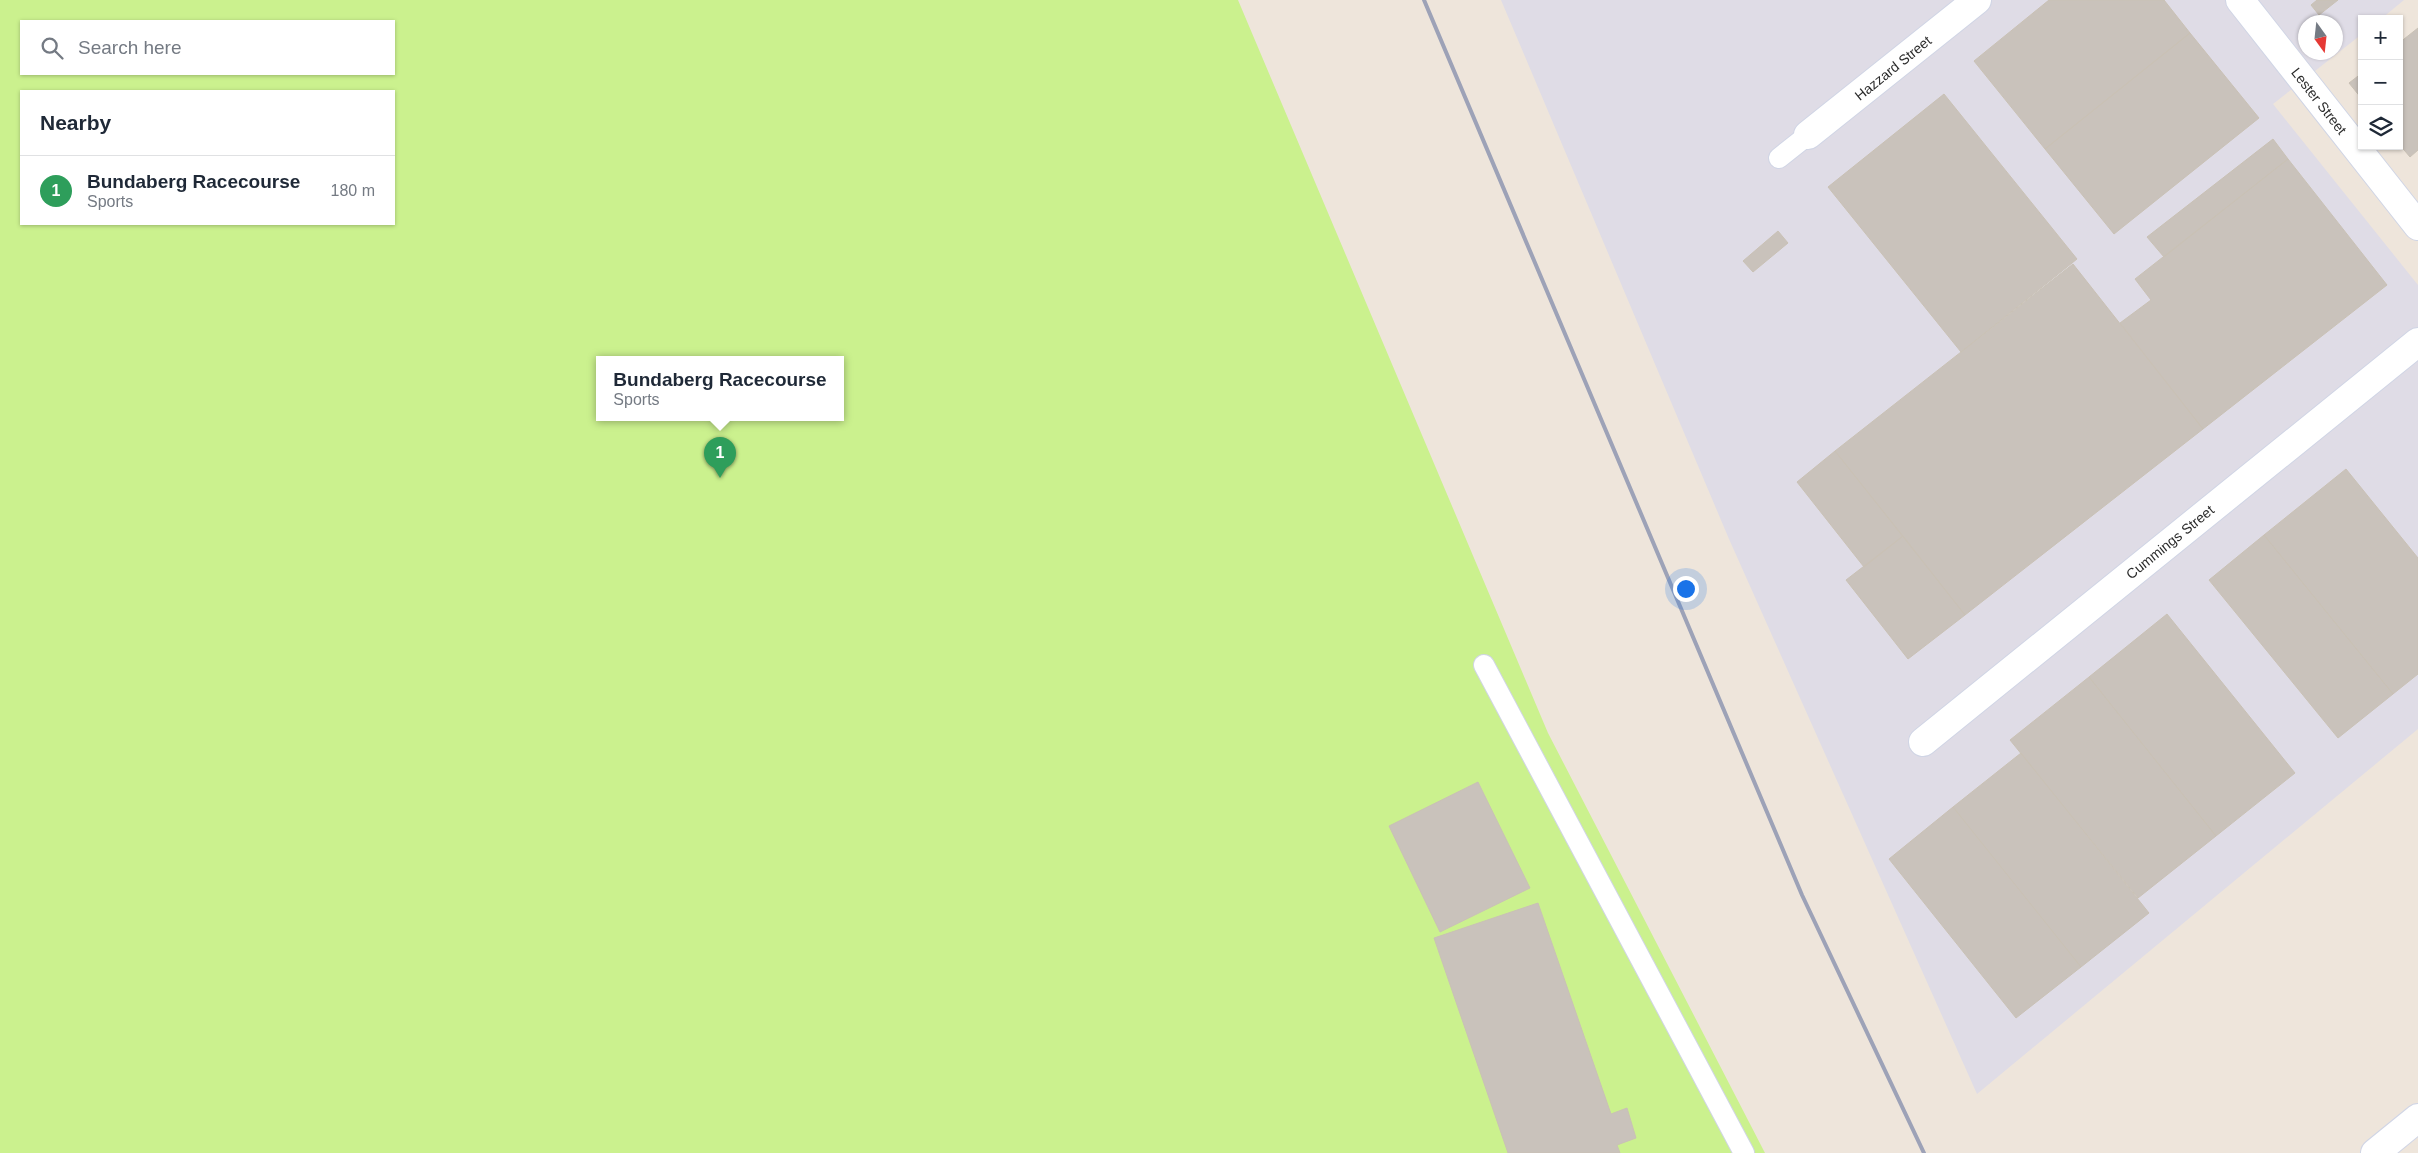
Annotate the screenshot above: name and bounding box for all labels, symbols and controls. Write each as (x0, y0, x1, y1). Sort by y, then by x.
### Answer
north arrow (2298, 15, 2343, 60)
map controls (2358, 15, 2403, 150)
button: + (2358, 15, 2403, 60)
search box (20, 20, 395, 75)
street label: Hazzard Street (1852, 32, 1934, 104)
icon: search (38, 34, 66, 62)
text: Search here (78, 37, 182, 58)
button: − (2358, 60, 2403, 105)
street label: Lester Street (2288, 64, 2350, 138)
button: layers (2358, 105, 2403, 150)
text: Nearby (40, 111, 111, 134)
text: Bundaberg Racecourse (87, 171, 300, 192)
text: 1 (52, 182, 60, 199)
text: 180 m (331, 182, 375, 199)
text: Sports (87, 193, 133, 210)
popup (596, 356, 844, 421)
text: Bundaberg Racecourse (613, 369, 827, 390)
text: Sports (613, 391, 660, 408)
pin: 1 (704, 437, 736, 478)
street label: Cummings Street (2123, 502, 2217, 582)
your location (1673, 576, 1699, 602)

